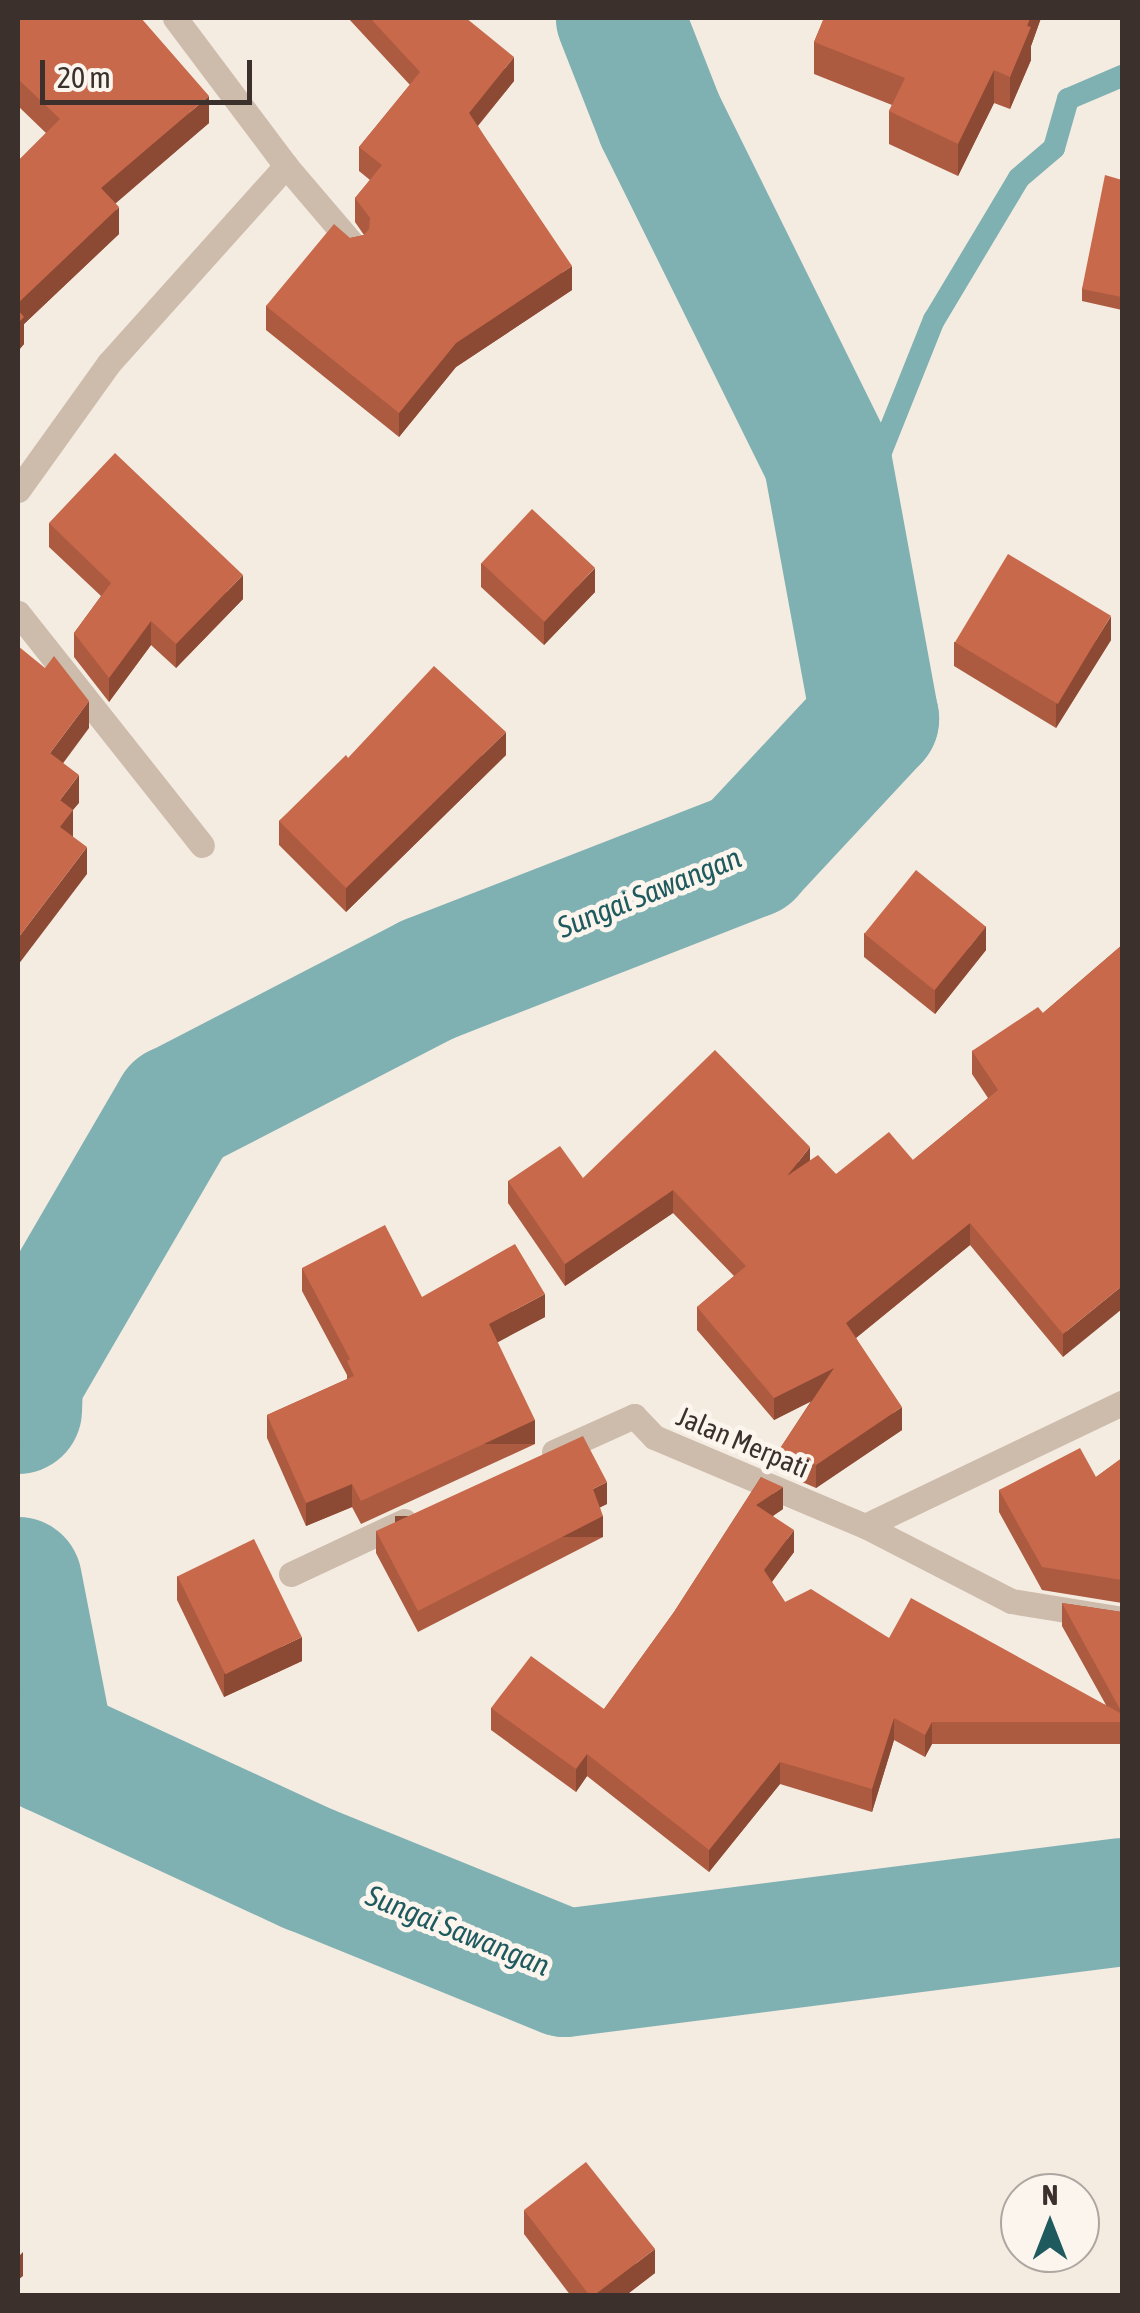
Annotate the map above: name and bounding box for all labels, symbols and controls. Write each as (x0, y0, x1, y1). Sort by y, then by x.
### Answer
scale bar (45, 40, 258, 102)
text: 20 m (57, 60, 111, 94)
water label: Sungai Sawangan (552, 839, 746, 945)
street label: Jalan Merpati (672, 1399, 814, 1485)
water label: Sungai Sawangan (361, 1877, 555, 1983)
north arrow (1000, 2173, 1100, 2273)
text: N (1042, 2179, 1058, 2211)

